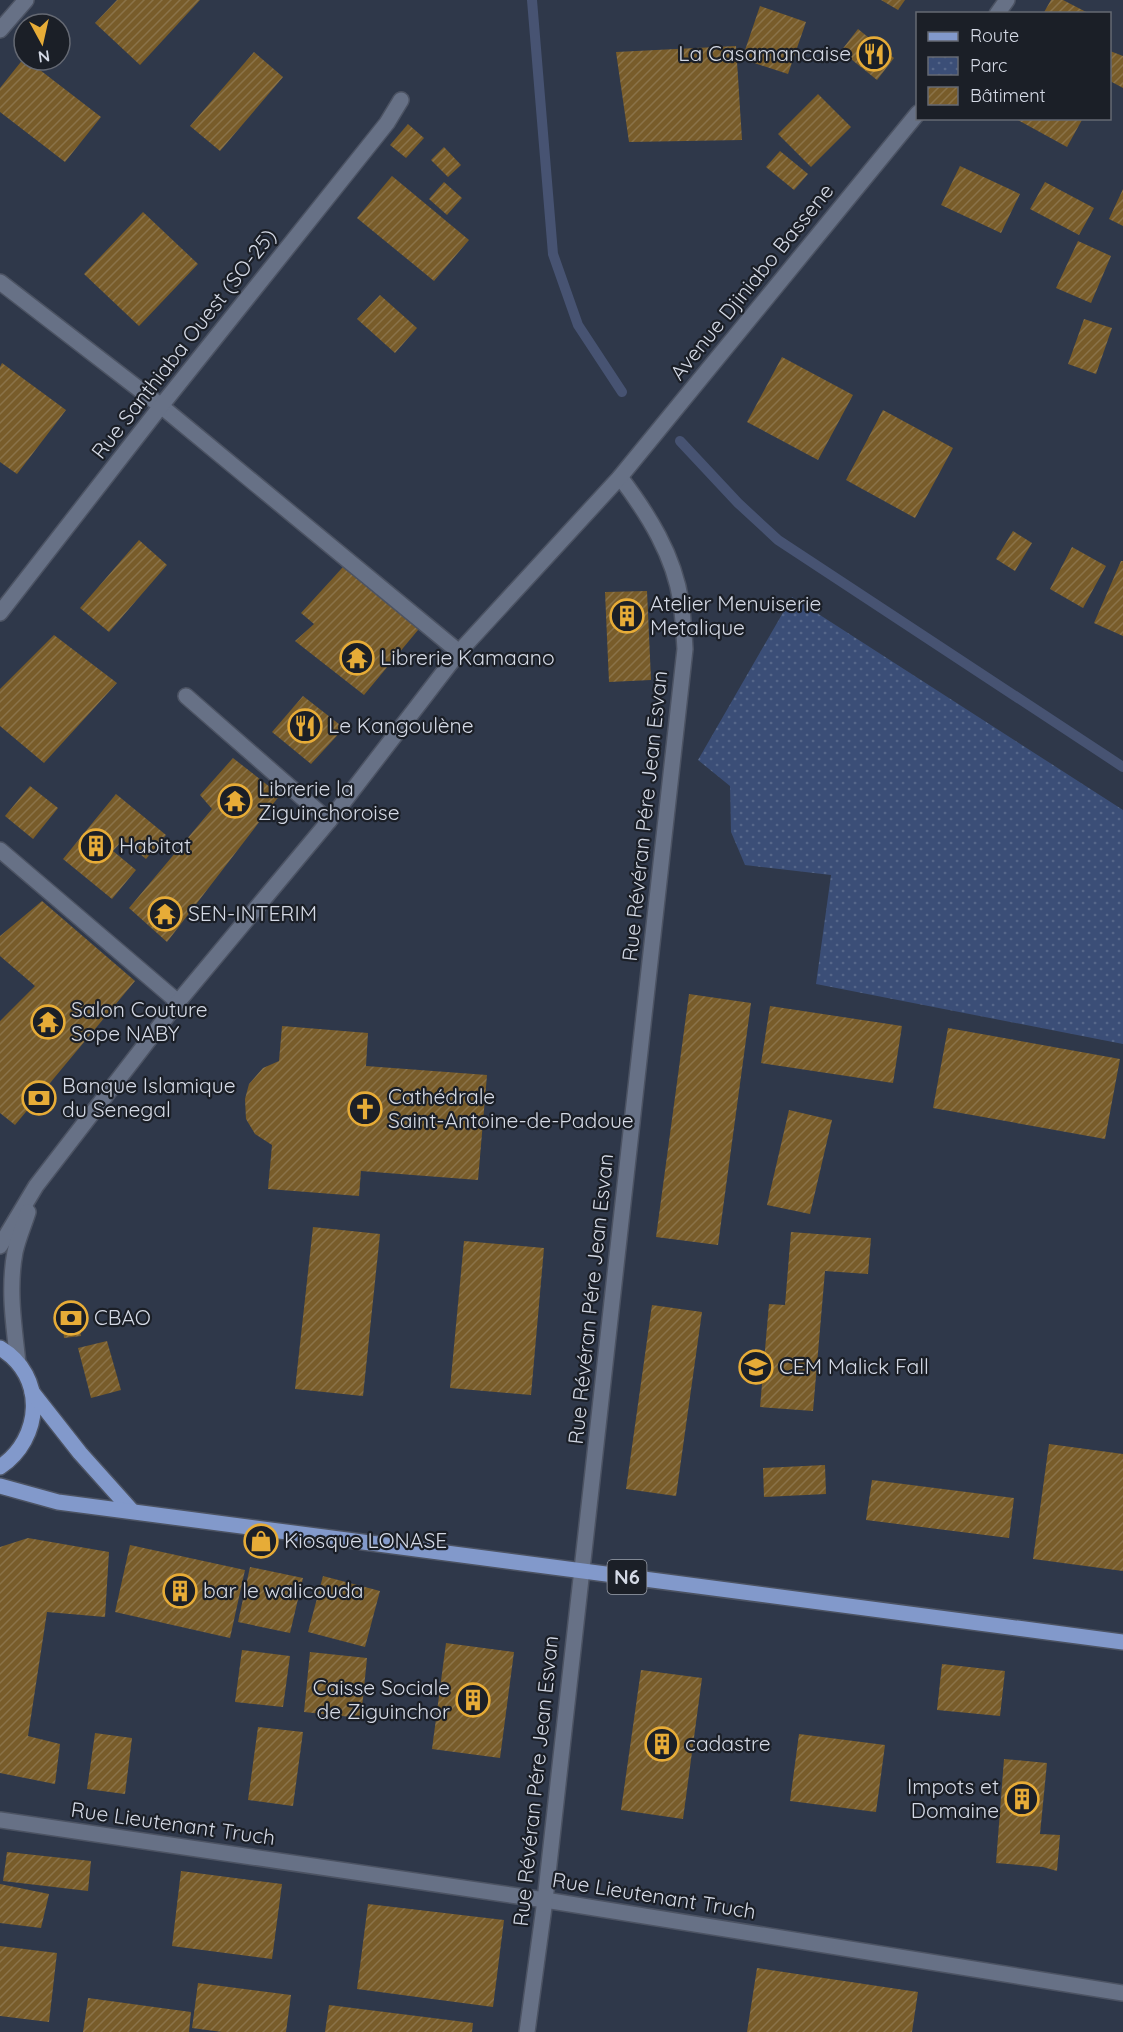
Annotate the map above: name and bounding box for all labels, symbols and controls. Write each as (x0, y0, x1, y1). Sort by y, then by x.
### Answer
north arrow (12, 12, 72, 72)
legend (916, 12, 1111, 120)
text: Route (970, 24, 1019, 47)
restaurant icon: La Casamancaise (856, 36, 892, 72)
place label: La Casamancaise (678, 40, 851, 66)
text: N (37, 46, 51, 68)
text: Parc (970, 54, 1007, 77)
text: Bâtiment (970, 84, 1046, 107)
street label: Avenue Djiniabo Bassene (664, 178, 839, 385)
street label: Rue Santhiaba Ouest (SO-25) (85, 223, 281, 464)
place label: Atelier Menuiserie Metalique (650, 590, 821, 640)
building icon: Atelier Menuiserie Metalique (609, 598, 645, 634)
temple icon: Librerie Kamaano (339, 640, 375, 676)
place label: Librerie Kamaano (380, 644, 555, 670)
street label: Rue Révéran Pére Jean Esvan (616, 669, 672, 963)
restaurant icon: Le Kangoulène (287, 708, 323, 744)
place label: Le Kangoulène (328, 712, 474, 738)
place label: Librerie la Ziguinchoroise (258, 775, 400, 825)
temple icon: Librerie la Ziguinchoroise (217, 783, 253, 819)
building icon: Habitat (78, 828, 114, 864)
place label: Habitat (119, 832, 191, 858)
temple icon: SEN-INTERIM (147, 896, 183, 932)
place label: SEN-INTERIM (188, 900, 317, 926)
place label: Salon Couture Sope NABY (71, 996, 208, 1046)
temple icon: Salon Couture Sope NABY (30, 1004, 66, 1040)
place label: Banque Islamique du Senegal (62, 1072, 236, 1122)
bank icon: Banque Islamique du Senegal (21, 1080, 57, 1116)
place label: Cathédrale Saint-Antoine-de-Padoue (388, 1083, 634, 1133)
church icon: Cathédrale Saint-Antoine-de-Padoue (347, 1091, 383, 1127)
street label: Rue Révéran Pére Jean Esvan (562, 1152, 618, 1446)
bank icon: CBAO (53, 1300, 89, 1336)
place label: CBAO (94, 1304, 151, 1330)
school or university icon: CEM Malick Fall (738, 1349, 774, 1385)
place label: CEM Malick Fall (779, 1353, 929, 1379)
shop icon: Kiosque LONASE (243, 1523, 279, 1559)
place label: Kiosque LONASE (284, 1527, 447, 1553)
road number: N6 (608, 1560, 646, 1594)
building icon: bar le walicouda (162, 1573, 198, 1609)
place label: bar le walicouda (203, 1577, 363, 1603)
street label: Rue Révéran Pére Jean Esvan (507, 1634, 563, 1928)
place label: Caisse Sociale de Ziguinchor (313, 1674, 450, 1724)
building icon: Caisse Sociale de Ziguinchor (455, 1682, 491, 1718)
building icon: cadastre (644, 1726, 680, 1762)
place label: cadastre (685, 1730, 771, 1756)
place label: Impots et Domaine (907, 1773, 999, 1823)
building icon: Impots et Domaine (1004, 1781, 1040, 1817)
street label: Rue Lieutenant Truch (69, 1796, 277, 1850)
street label: Rue Lieutenant Truch (550, 1866, 758, 1924)

